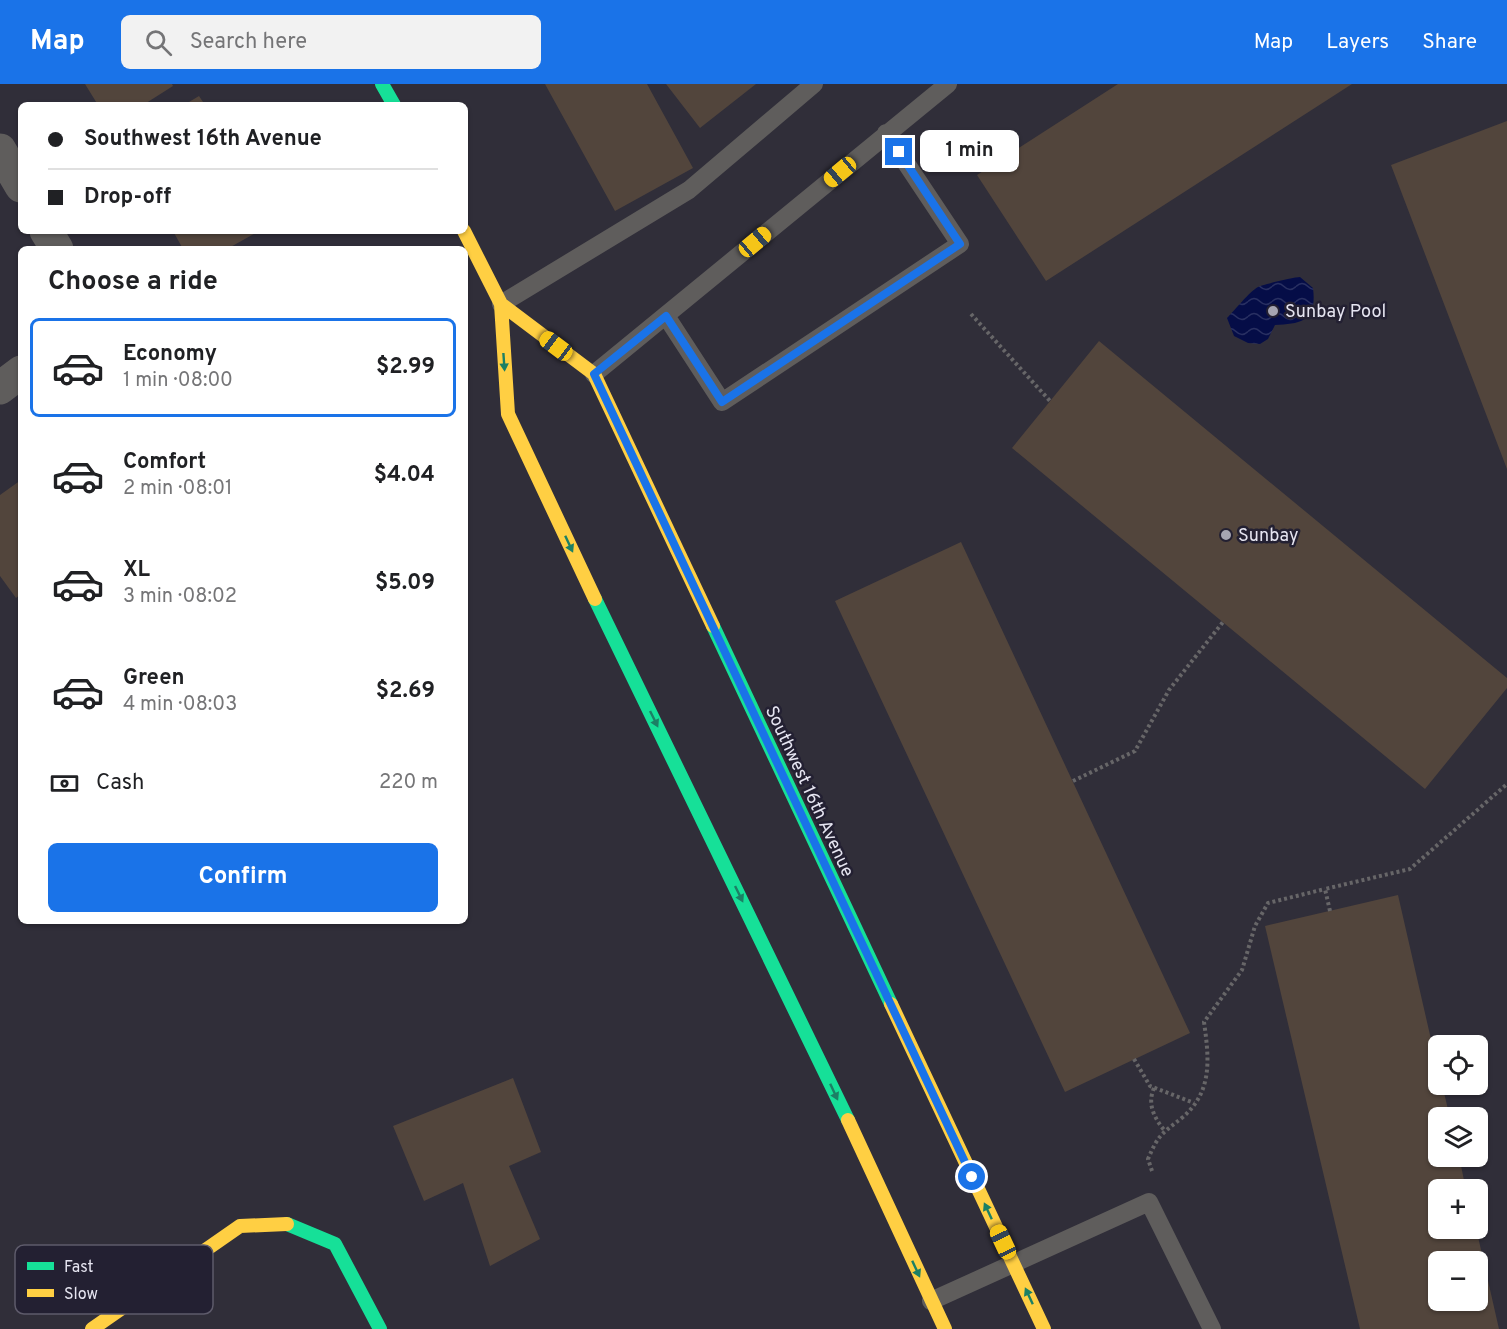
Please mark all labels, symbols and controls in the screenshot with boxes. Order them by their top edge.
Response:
search box [121,15,541,69]
text: Map [30,24,85,60]
icon: search [142,26,175,59]
text: Search here [190,29,307,56]
text: Map [1254,29,1293,56]
text: Layers [1326,29,1389,56]
text: Share [1422,29,1477,56]
text: Southwest 16th Avenue [84,126,322,153]
callout: 1 min [920,131,1019,173]
route end [885,138,912,165]
text: 1 min [945,138,994,164]
car [820,154,860,190]
text: Drop-off [84,184,171,211]
car [735,224,775,260]
text: Choose a ride [48,265,218,299]
place label: Sunbay Pool [1285,301,1386,324]
marker: Sunbay Pool [1266,304,1280,318]
car [536,328,576,364]
icon: car [51,341,105,395]
text: Economy [123,341,217,368]
one-way arrow [500,353,509,372]
text: $2.99 [376,354,435,381]
text: 1 min · 08:00 [123,368,233,394]
icon: car [51,449,105,503]
text: Comfort [123,449,206,476]
text: $4.04 [374,462,435,489]
text: 2 min · 08:01 [123,476,232,502]
place label: Sunbay [1238,525,1299,548]
marker: Sunbay [1219,528,1233,542]
one-way arrow [564,535,573,552]
icon: car [51,557,105,611]
text: XL [123,557,150,584]
text: $5.09 [375,570,435,597]
text: 3 min · 08:02 [123,584,237,610]
icon: car [51,665,105,719]
text: Green [123,665,185,692]
text: $2.69 [376,678,435,705]
text: 4 min · 08:03 [123,692,237,718]
street label: Southwest 16th Avenue [759,702,858,881]
one-way arrow [649,711,658,728]
icon: cash [48,767,81,800]
text: Cash [96,770,145,797]
text: 220 m [379,770,438,796]
button: Confirm [48,843,438,912]
one-way arrow [735,886,744,903]
map controls [1428,1035,1488,1311]
button: locate [1428,1035,1488,1095]
one-way arrow [830,1083,839,1100]
button: layers [1428,1107,1488,1167]
route start [958,1163,985,1190]
button: + [1428,1179,1488,1239]
one-way arrow [984,1202,994,1220]
car [987,1222,1019,1262]
legend [15,1245,213,1314]
button: − [1428,1251,1488,1311]
text: Fast [64,1258,94,1278]
one-way arrow [912,1260,921,1277]
text: Slow [64,1285,98,1305]
one-way arrow [1024,1288,1033,1305]

